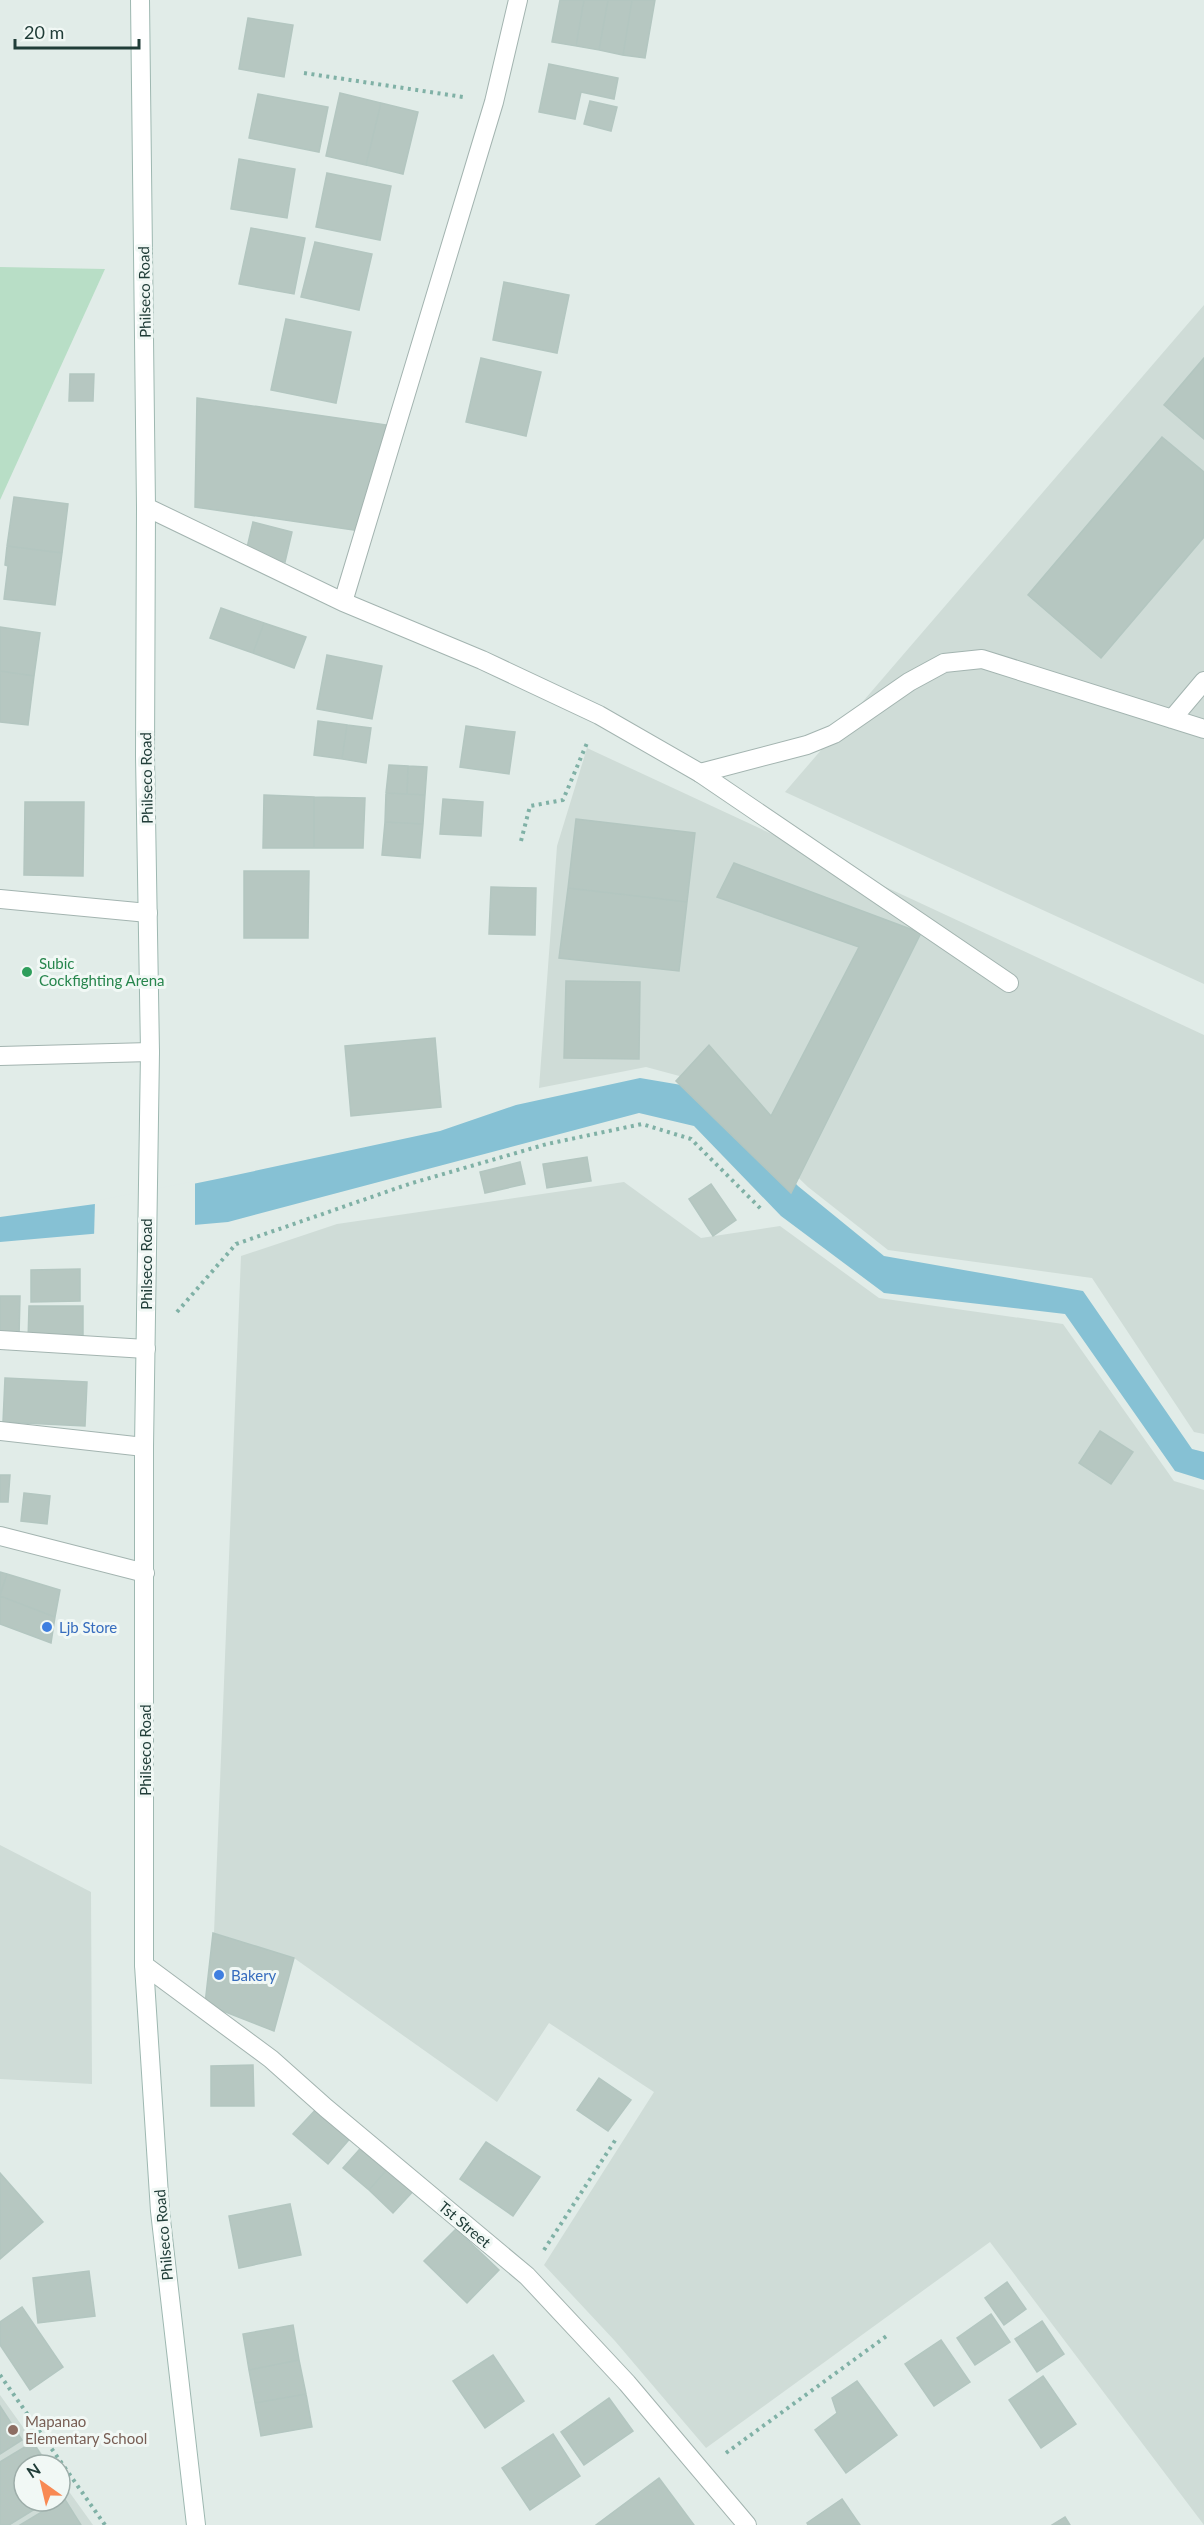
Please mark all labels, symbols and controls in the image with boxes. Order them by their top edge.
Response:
scale bar [15,12,140,50]
text: 20 m [24,21,64,43]
street label: Philseco Road [134,246,154,338]
street label: Philseco Road [136,732,156,824]
place label: Subic Cockfighting Arena [39,954,165,989]
marker: Subic Cockfighting Arena [20,965,34,979]
street label: Philseco Road [137,1218,155,1310]
place label: Ljb Store [59,1618,117,1636]
marker: Ljb Store [40,1620,54,1634]
street label: Philseco Road [136,1704,154,1796]
place label: Bakery [231,1966,277,1984]
marker: Bakery [212,1968,226,1982]
street label: Philseco Road [150,2189,176,2281]
street label: Tst Street [435,2197,495,2251]
place label: Mapanao Elementary School [25,2412,147,2447]
marker: Mapanao Elementary School [6,2423,20,2437]
north arrow [12,2453,72,2513]
text: N [23,2459,44,2481]

